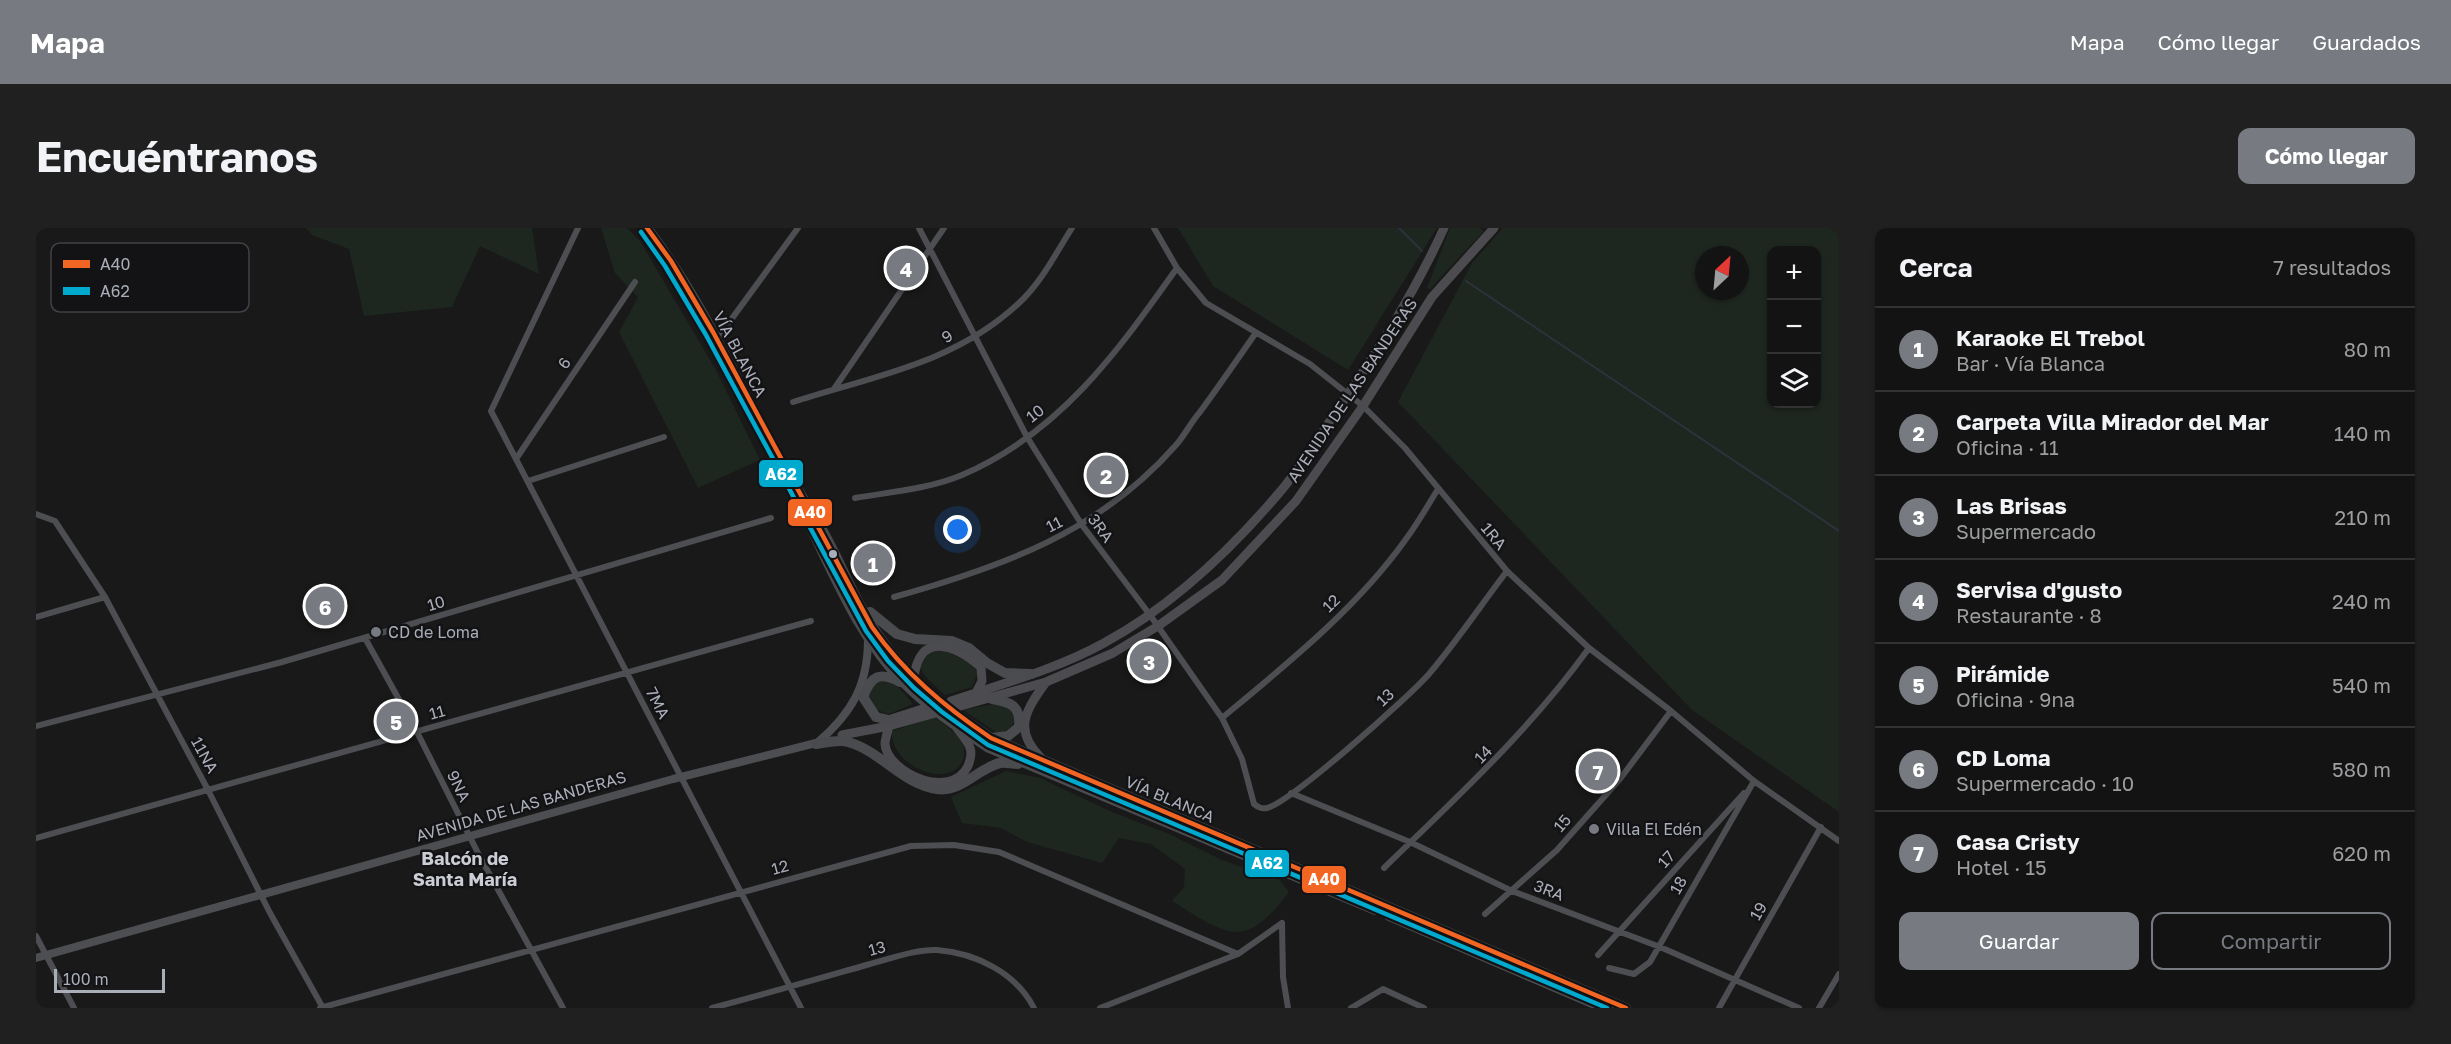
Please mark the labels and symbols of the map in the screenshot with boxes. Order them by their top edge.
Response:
legend [51,243,249,312]
pin: 4 [886,246,926,291]
north arrow [1695,246,1749,300]
text: A40 [100,254,130,274]
text: A62 [100,281,130,301]
street label: AVENIDA DE LAS BANDERAS [1283,294,1421,486]
street label: VÍA BLANCA [709,307,771,401]
street label: 9 [938,325,956,347]
street label: 6 [553,353,575,373]
street label: 10 [1022,400,1048,426]
pin: 2 [1086,452,1126,498]
line badge: A62 [758,459,804,488]
text: A62 [765,464,797,484]
line badge: A40 [787,498,833,527]
text: A40 [794,502,826,522]
street label: 3RA [1084,510,1118,547]
street label: 11 [1043,511,1066,536]
your location [943,515,972,544]
street label: 1RA [1477,518,1511,554]
pin: 1 [854,540,892,586]
unlabelled marker [827,548,839,560]
pin: 6 [306,584,344,628]
street label: 12 [1318,590,1344,616]
street label: 10 [425,591,447,615]
place label: CD de Loma [388,622,479,642]
marker: CD de Loma [369,625,383,639]
pin: 3 [1130,638,1168,684]
street label: 7MA [642,684,675,722]
street label: 13 [1372,684,1398,710]
pin: 5 [376,698,416,744]
street label: 11 [427,700,447,724]
street label: 11NA [187,733,223,777]
street label: 14 [1470,741,1496,767]
pin: 7 [1578,748,1618,794]
street label: AVENIDA DE LAS BANDERAS [414,766,628,846]
street label: 9NA [443,767,475,805]
street label: VÍA BLANCA [1122,771,1218,827]
street label: 15 [1549,810,1575,836]
place label: Villa El Edén [1606,819,1702,839]
marker: Villa El Edén [1587,822,1601,836]
street label: 17 [1653,846,1679,872]
district label: Balcón de Santa María [413,847,517,890]
line badge: A62 [1244,849,1290,878]
text: A62 [1251,853,1283,873]
street label: 12 [769,855,791,879]
line badge: A40 [1301,865,1347,894]
text: A40 [1308,869,1340,889]
street label: 18 [1665,872,1691,898]
street label: 3RA [1531,875,1567,905]
street label: 19 [1745,898,1771,924]
street label: 13 [866,936,888,960]
scale bar [54,966,165,994]

